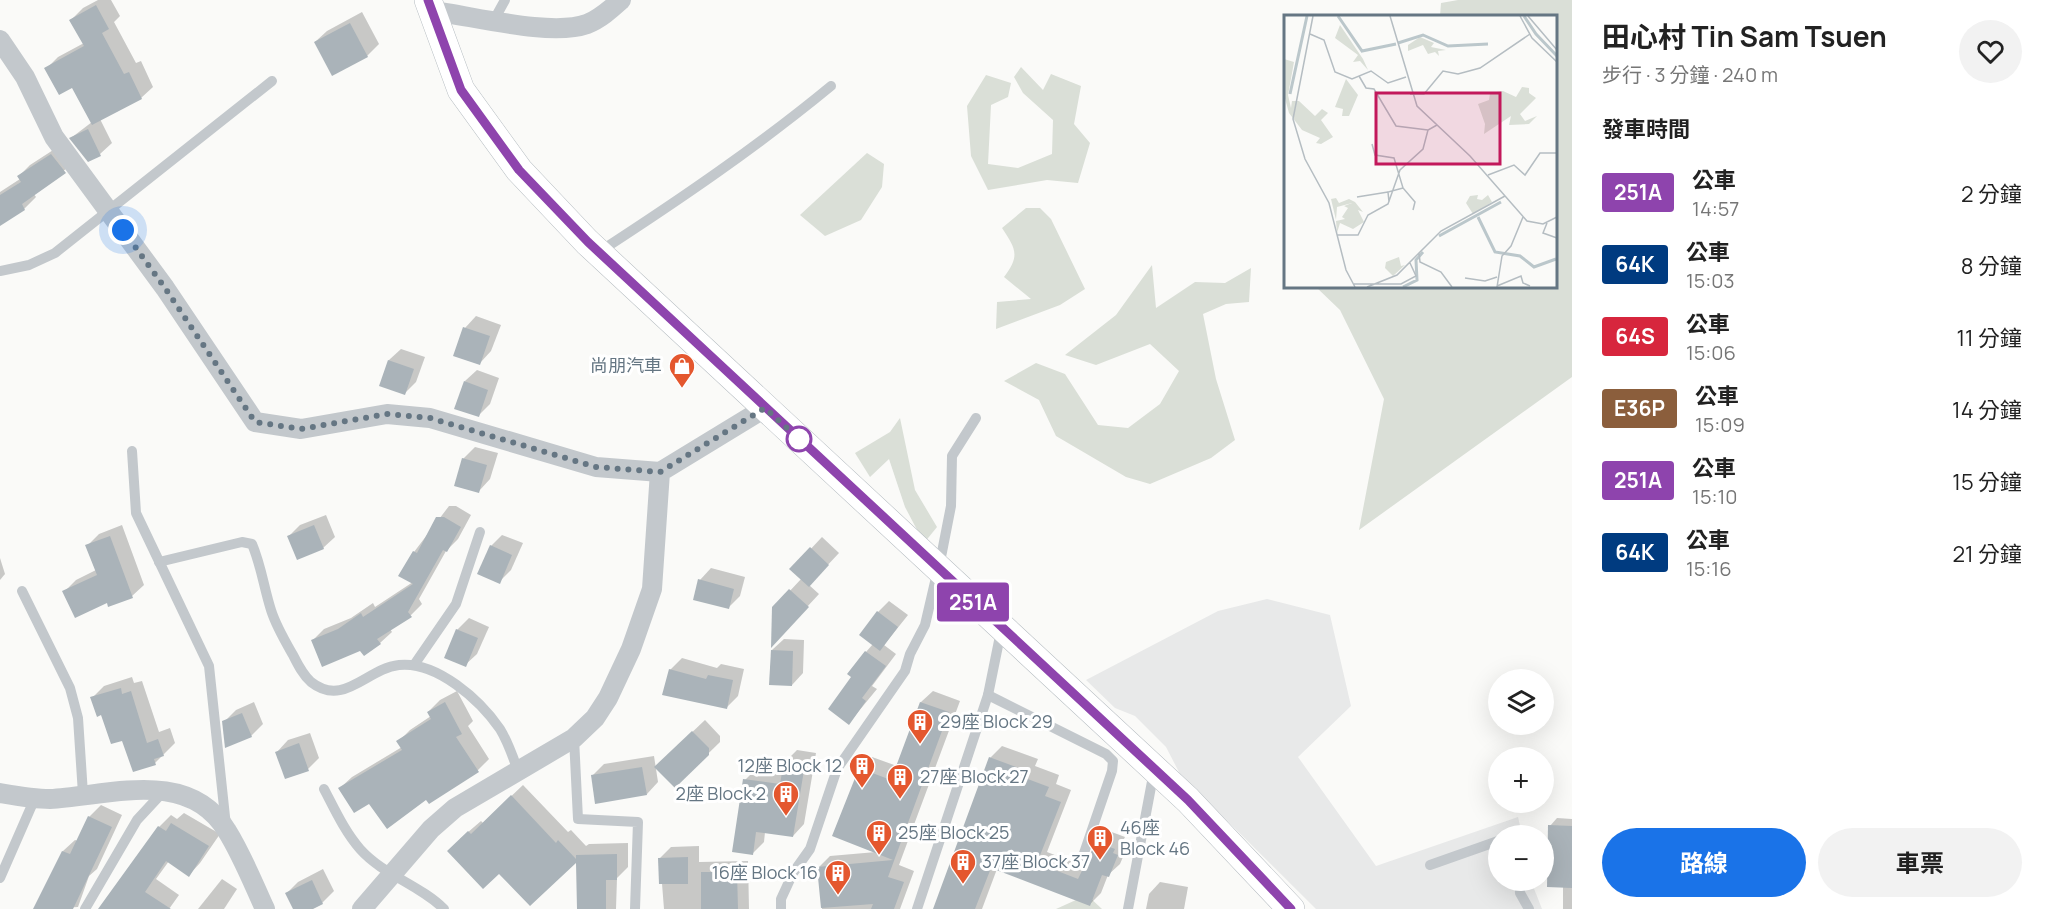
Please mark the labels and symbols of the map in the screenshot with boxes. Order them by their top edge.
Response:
inset map [1284,15,1557,288]
your location [108,215,138,245]
shop icon: 尚朋汽車 [667,351,697,389]
place label: 尚朋汽車 [590,353,662,377]
unlabelled marker [786,426,812,452]
line badge: 251A [931,582,1015,622]
building icon: 29座 Block 29 [905,707,935,745]
place label: 29座 Block 29 [940,709,1053,733]
building icon: 12座 Block 12 [847,751,877,789]
place label: 12座 Block 12 [737,753,842,777]
building icon: 27座 Block 27 [885,762,915,800]
place label: 27座 Block 27 [920,764,1029,788]
building icon: 2座 Block 2 [771,779,801,817]
place label: 2座 Block 2 [676,781,766,805]
place label: 46座 Block 46 [1120,815,1190,860]
building icon: 25座 Block 25 [864,818,894,856]
place label: 25座 Block 25 [898,820,1009,844]
building icon: 46座 Block 46 [1085,823,1115,861]
building icon: 37座 Block 37 [948,847,978,885]
place label: 37座 Block 37 [982,849,1090,873]
building icon: 16座 Block 16 [823,858,853,896]
place label: 16座 Block 16 [712,860,818,884]

